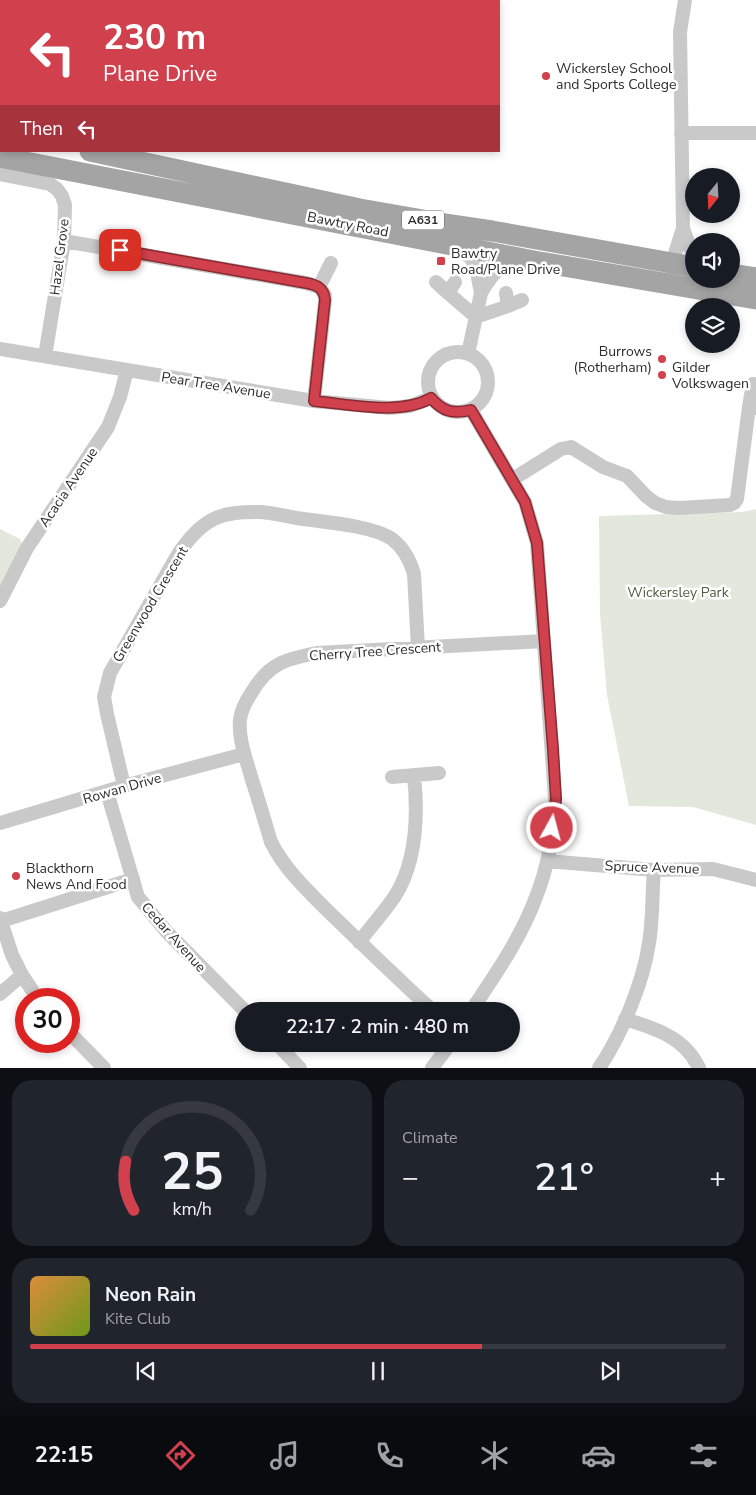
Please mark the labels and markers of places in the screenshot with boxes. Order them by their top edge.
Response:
place label: Wickersley School and Sports College [556,59,676,94]
marker: Wickersley School and Sports College [540,70,552,82]
pin [99,229,141,271]
place label: Bawtry Road/Plane Drive [451,244,560,279]
marker: Bawtry Road/Plane Drive [435,255,447,267]
place label: Burrows (Rotherham) [574,342,652,377]
marker: Burrows (Rotherham) [656,353,668,365]
place label: Gilder Volkswagen [671,358,749,393]
marker: Gilder Volkswagen [656,369,668,381]
place label: Blackthorn News And Food [26,859,127,894]
marker: Blackthorn News And Food [10,870,22,882]

